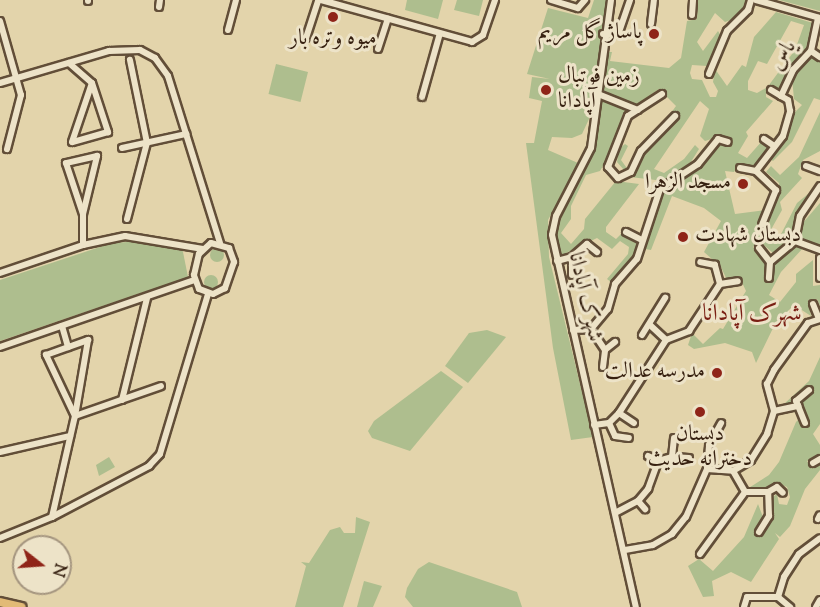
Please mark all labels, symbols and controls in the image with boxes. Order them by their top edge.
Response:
marker: میوه وتره بار [326,10,340,24]
place label: پاساژ گل مریم [538,21,642,47]
place label: میوه وتره بار [289,27,377,53]
marker: پاساژ گل مریم [647,27,661,41]
street label: یاس [764,36,804,76]
place label: زمین فوتبال آپادانا [558,64,640,116]
marker: زمین فوتبال آپادانا [539,83,553,97]
place label: مسجد الزهرا [645,171,731,197]
marker: مسجد الزهرا [736,177,750,191]
place label: دبستان شهادت [695,224,801,250]
marker: دبستان شهادت [676,230,690,244]
street label: شهرک آپادانا [561,250,607,344]
district label: شهرک آپادانا [702,301,802,329]
place label: مدرسه عدالت [605,360,705,386]
marker: مدرسه عدالت [710,366,724,380]
marker: دبستان دخترانه حدیث [693,405,707,419]
place label: دبستان دخترانه حدیث [648,422,752,474]
north arrow [12,535,72,595]
text: N [45,560,71,579]

